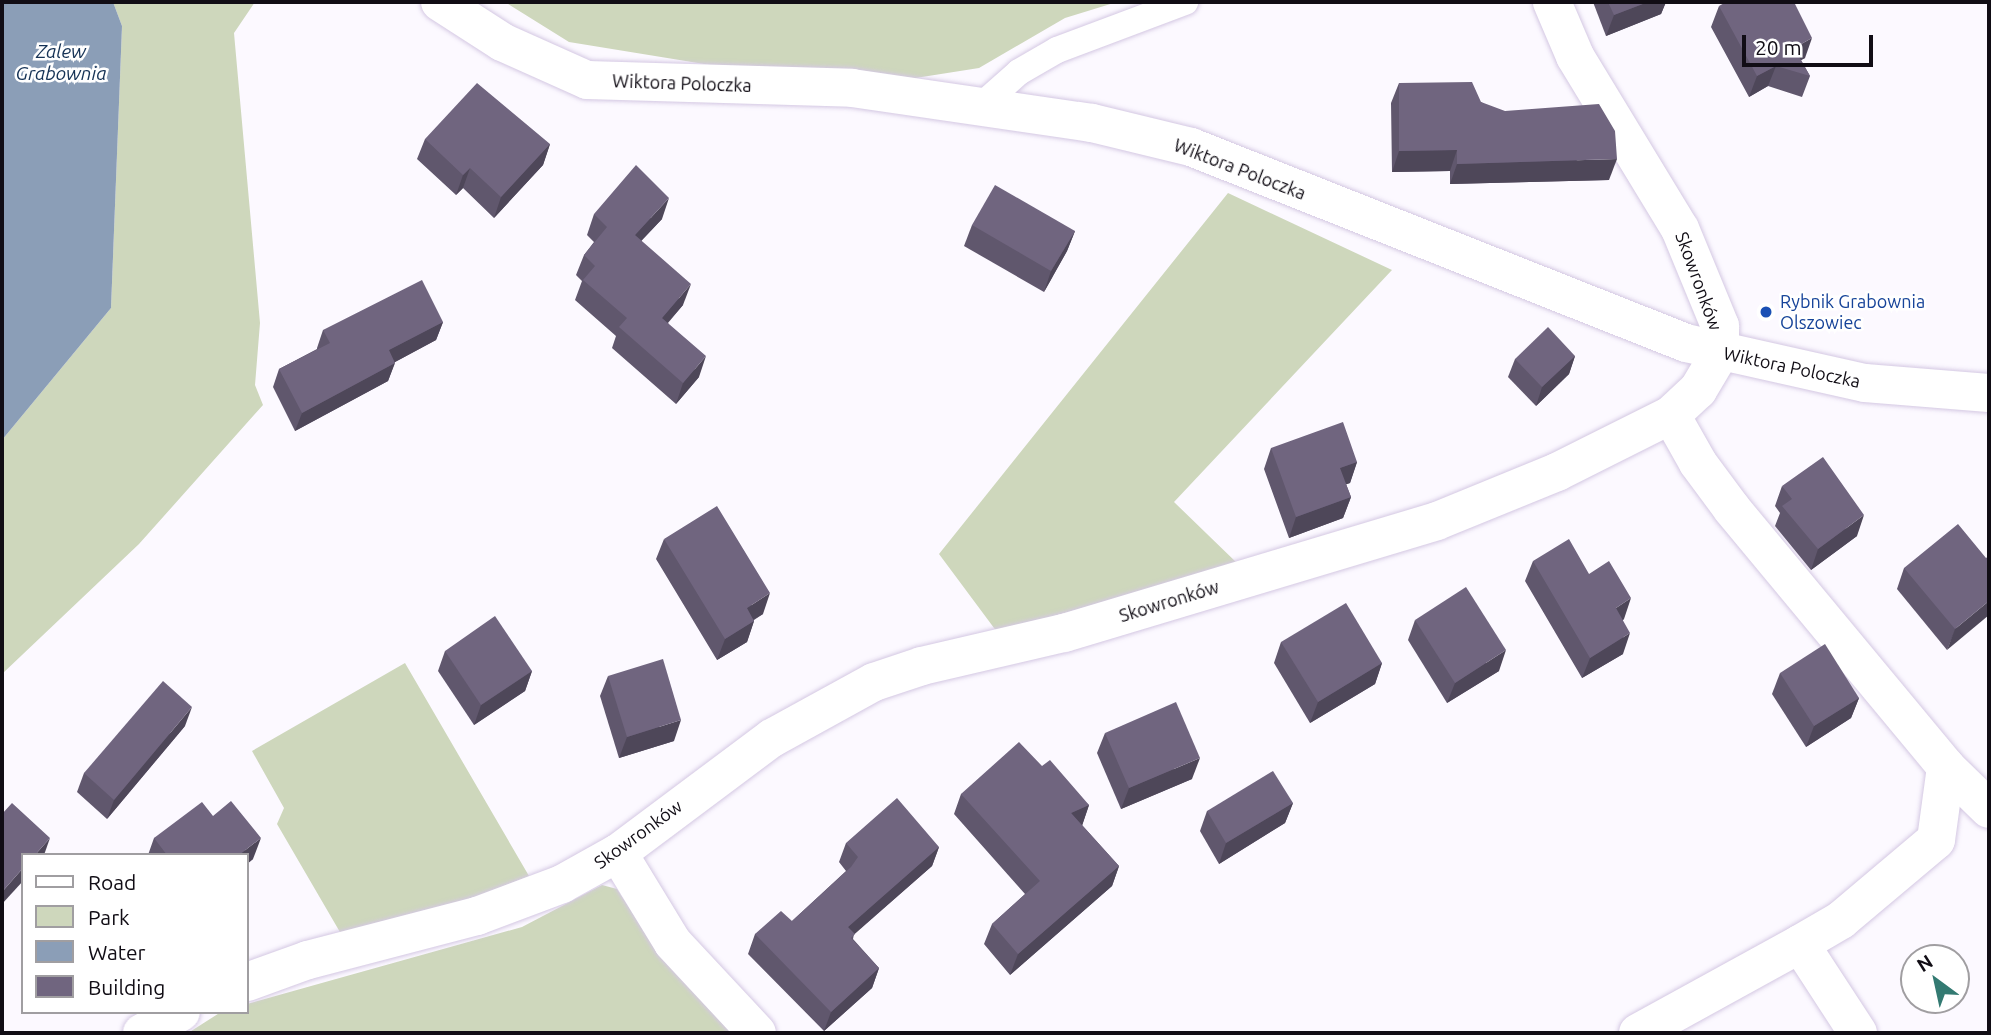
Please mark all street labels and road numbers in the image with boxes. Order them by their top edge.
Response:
street label: Wiktora Poloczka [612,70,752,96]
street label: Wiktora Poloczka [1171,134,1309,204]
street label: Skowronków [1671,229,1727,333]
street label: Wiktora Poloczka [1722,342,1862,392]
street label: Skowronków [1116,576,1222,626]
street label: Skowronków [590,795,686,873]

